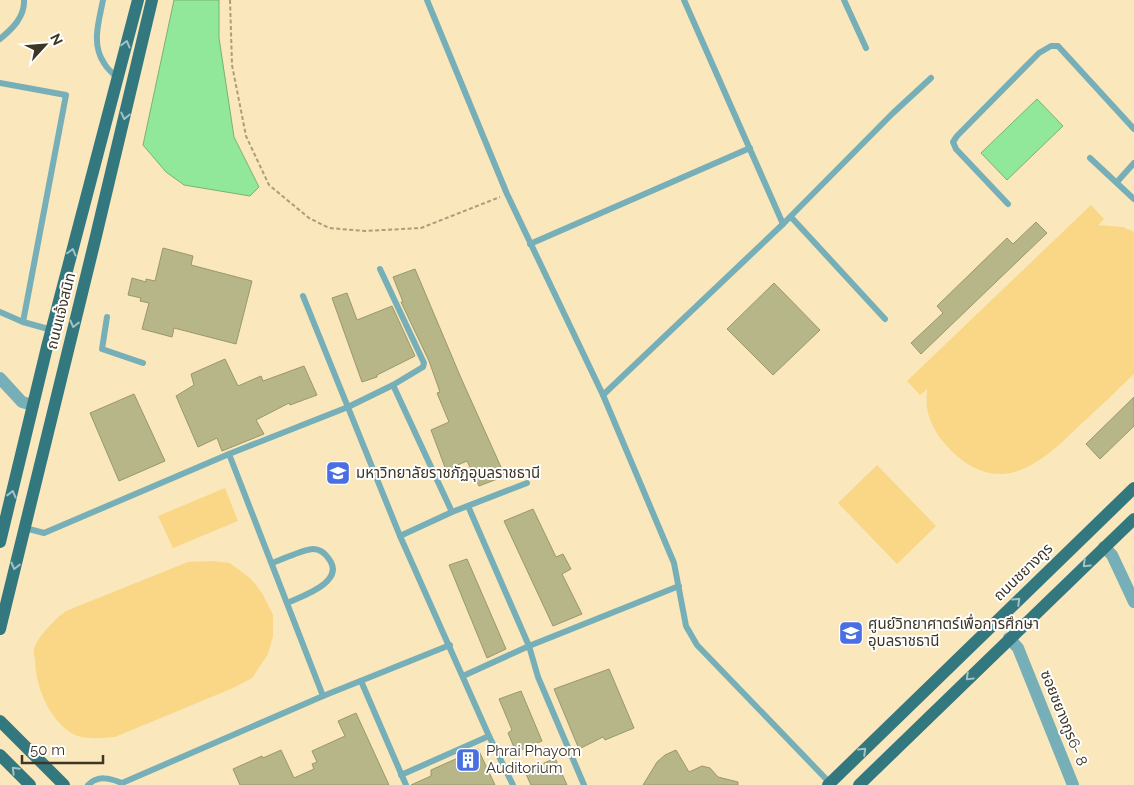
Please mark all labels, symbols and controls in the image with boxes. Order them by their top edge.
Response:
north arrow [20,20,70,70]
text: N [47,31,66,48]
one-way arrow [121,40,131,48]
one-way arrow [120,111,131,120]
one-way arrow [66,247,77,256]
street label: ถนนแจ้งสนิท [43,271,79,351]
one-way arrow [69,320,80,329]
school or university icon: มหาวิทยาลัยราชภัฏอุบลราชธานี [325,460,351,486]
place label: มหาวิทยาลัยราชภัฏอุบลราชธานี [356,464,540,482]
one-way arrow [6,491,16,499]
street label: ถนนชยางกูร [990,539,1056,605]
one-way arrow [1083,558,1092,567]
one-way arrow [11,562,21,570]
one-way arrow [1011,598,1020,607]
place label: ศูนย์วิทยาศาตร์เพื่อการศึกษา อุบลราชธานี [868,613,1039,650]
school or university icon: ศูนย์วิทยาศาตร์เพื่อการศึกษา อุบลราชธานี [838,620,864,646]
street label: ซอยชยางกูร6- 8 [1037,668,1091,769]
one-way arrow [966,671,975,680]
scale bar [22,732,104,764]
text: 50 m [30,741,65,759]
place label: Phrai Phayom Auditorium [486,742,581,777]
building icon: Phrai Phayom Auditorium [455,747,481,773]
one-way arrow [857,748,866,757]
one-way arrow [12,767,21,776]

